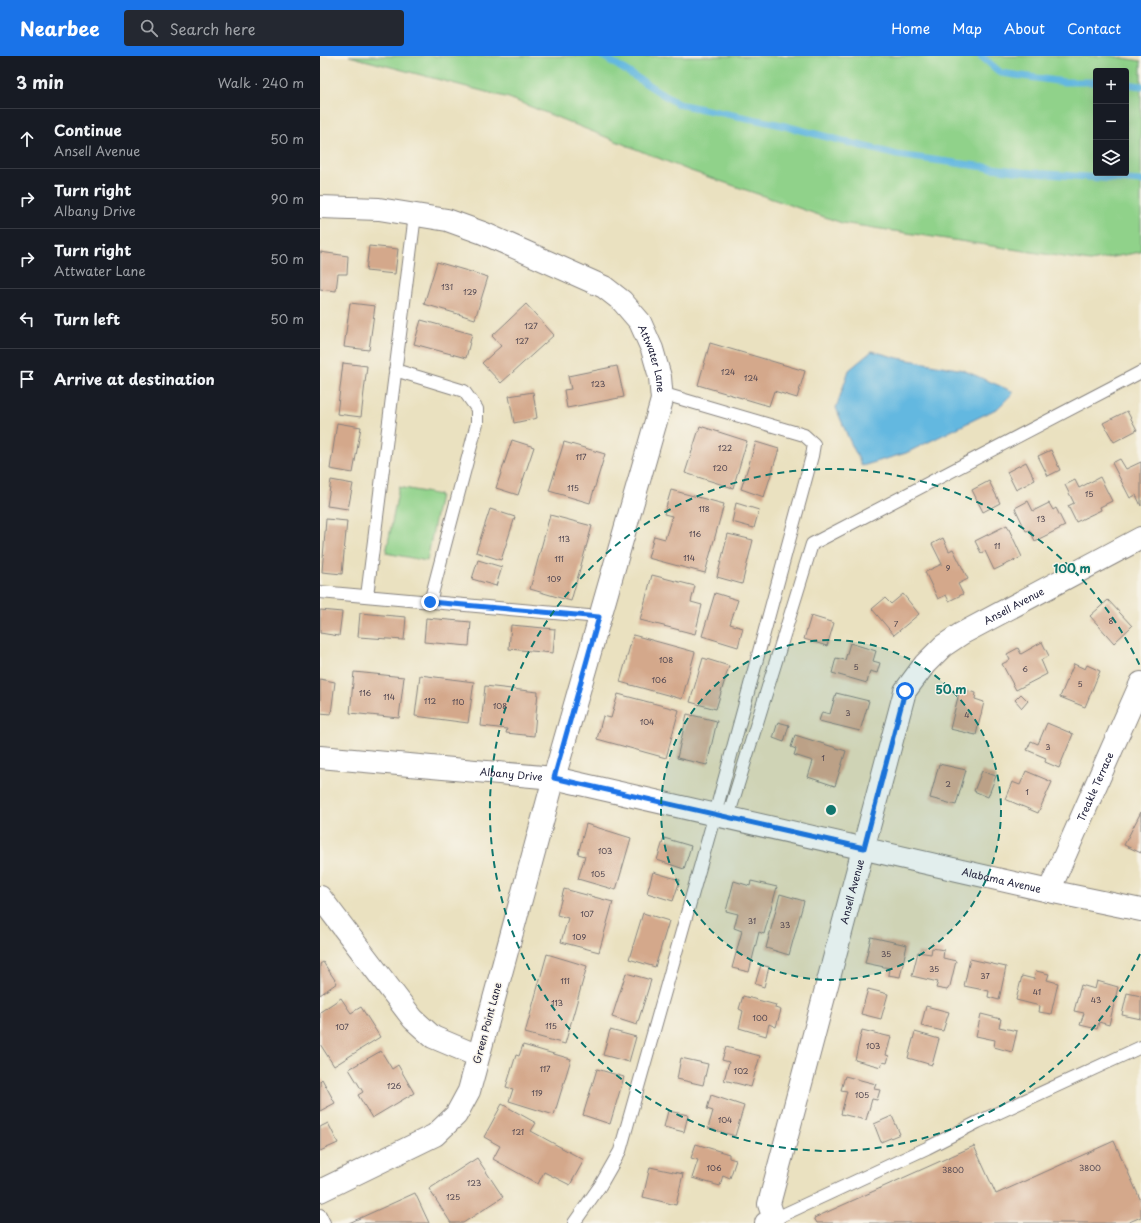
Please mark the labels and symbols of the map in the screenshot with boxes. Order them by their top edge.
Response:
house number: 131 [441,281,453,293]
house number: 129 [463,286,477,298]
house number: 127 [524,320,538,332]
street label: Attwater Lane [635,322,669,393]
house number: 127 [515,335,529,347]
house number: 124 [721,366,735,378]
house number: 124 [744,372,758,384]
house number: 123 [591,378,605,390]
house number: 122 [718,442,732,454]
house number: 117 [575,451,587,463]
house number: 120 [712,462,728,474]
house number: 115 [567,482,579,494]
house number: 15 [1085,488,1093,500]
house number: 118 [698,503,710,515]
house number: 13 [1037,513,1045,525]
house number: 116 [689,528,702,540]
house number: 113 [558,533,570,545]
house number: 11 [994,540,1000,552]
house number: 114 [683,552,695,564]
house number: 111 [554,553,564,565]
text: 100 m [1053,559,1091,577]
house number: 9 [946,562,951,574]
house number: 109 [547,573,561,585]
street label: Ansell Avenue [981,583,1047,628]
route end [421,593,439,611]
house number: 8 [1109,615,1114,627]
house number: 7 [894,618,899,630]
house number: 108 [659,654,673,666]
house number: 5 [853,661,859,673]
house number: 6 [1022,663,1028,675]
house number: 106 [651,674,667,686]
house number: 5 [1077,678,1083,690]
text: 50 m [935,680,967,698]
route start [896,682,914,700]
house number: 116 [359,687,372,699]
house number: 114 [383,691,395,703]
house number: 112 [424,695,437,707]
house number: 110 [452,696,464,708]
house number: 108 [493,700,507,712]
house number: 3 [845,707,851,719]
house number: 4 [964,709,970,721]
house number: 104 [640,716,654,728]
house number: 3 [1045,741,1051,753]
street label: Treakle Terrace [1073,750,1117,824]
house number: 1 [821,752,825,764]
street label: Albany Drive [479,763,543,784]
house number: 2 [945,778,951,790]
house number: 1 [1025,786,1029,798]
centre of rings [824,803,838,817]
house number: 103 [598,845,612,857]
street label: Ansell Avenue [836,857,867,925]
street label: Alabama Avenue [961,863,1043,896]
house number: 105 [591,868,605,880]
house number: 107 [580,908,594,920]
house number: 31 [748,915,756,927]
house number: 33 [780,919,790,931]
house number: 109 [572,931,586,943]
house number: 35 [881,948,891,960]
house number: 35 [929,963,939,975]
house number: 37 [980,970,990,982]
house number: 111 [560,975,570,987]
street label: Green Point Lane [468,980,505,1065]
house number: 41 [1033,986,1041,998]
house number: 43 [1091,994,1101,1006]
house number: 113 [551,997,563,1009]
house number: 100 [752,1012,768,1024]
house number: 115 [545,1020,557,1032]
house number: 107 [335,1021,349,1033]
house number: 103 [866,1040,880,1052]
house number: 117 [539,1063,551,1075]
house number: 102 [734,1065,749,1077]
house number: 126 [387,1080,402,1092]
house number: 119 [531,1087,543,1099]
house number: 105 [855,1089,869,1101]
house number: 104 [718,1114,732,1126]
house number: 121 [512,1126,524,1138]
house number: 106 [706,1162,722,1174]
house number: 3800 [1079,1162,1101,1174]
house number: 3800 [942,1164,964,1176]
house number: 123 [467,1177,481,1189]
house number: 125 [446,1191,460,1203]

